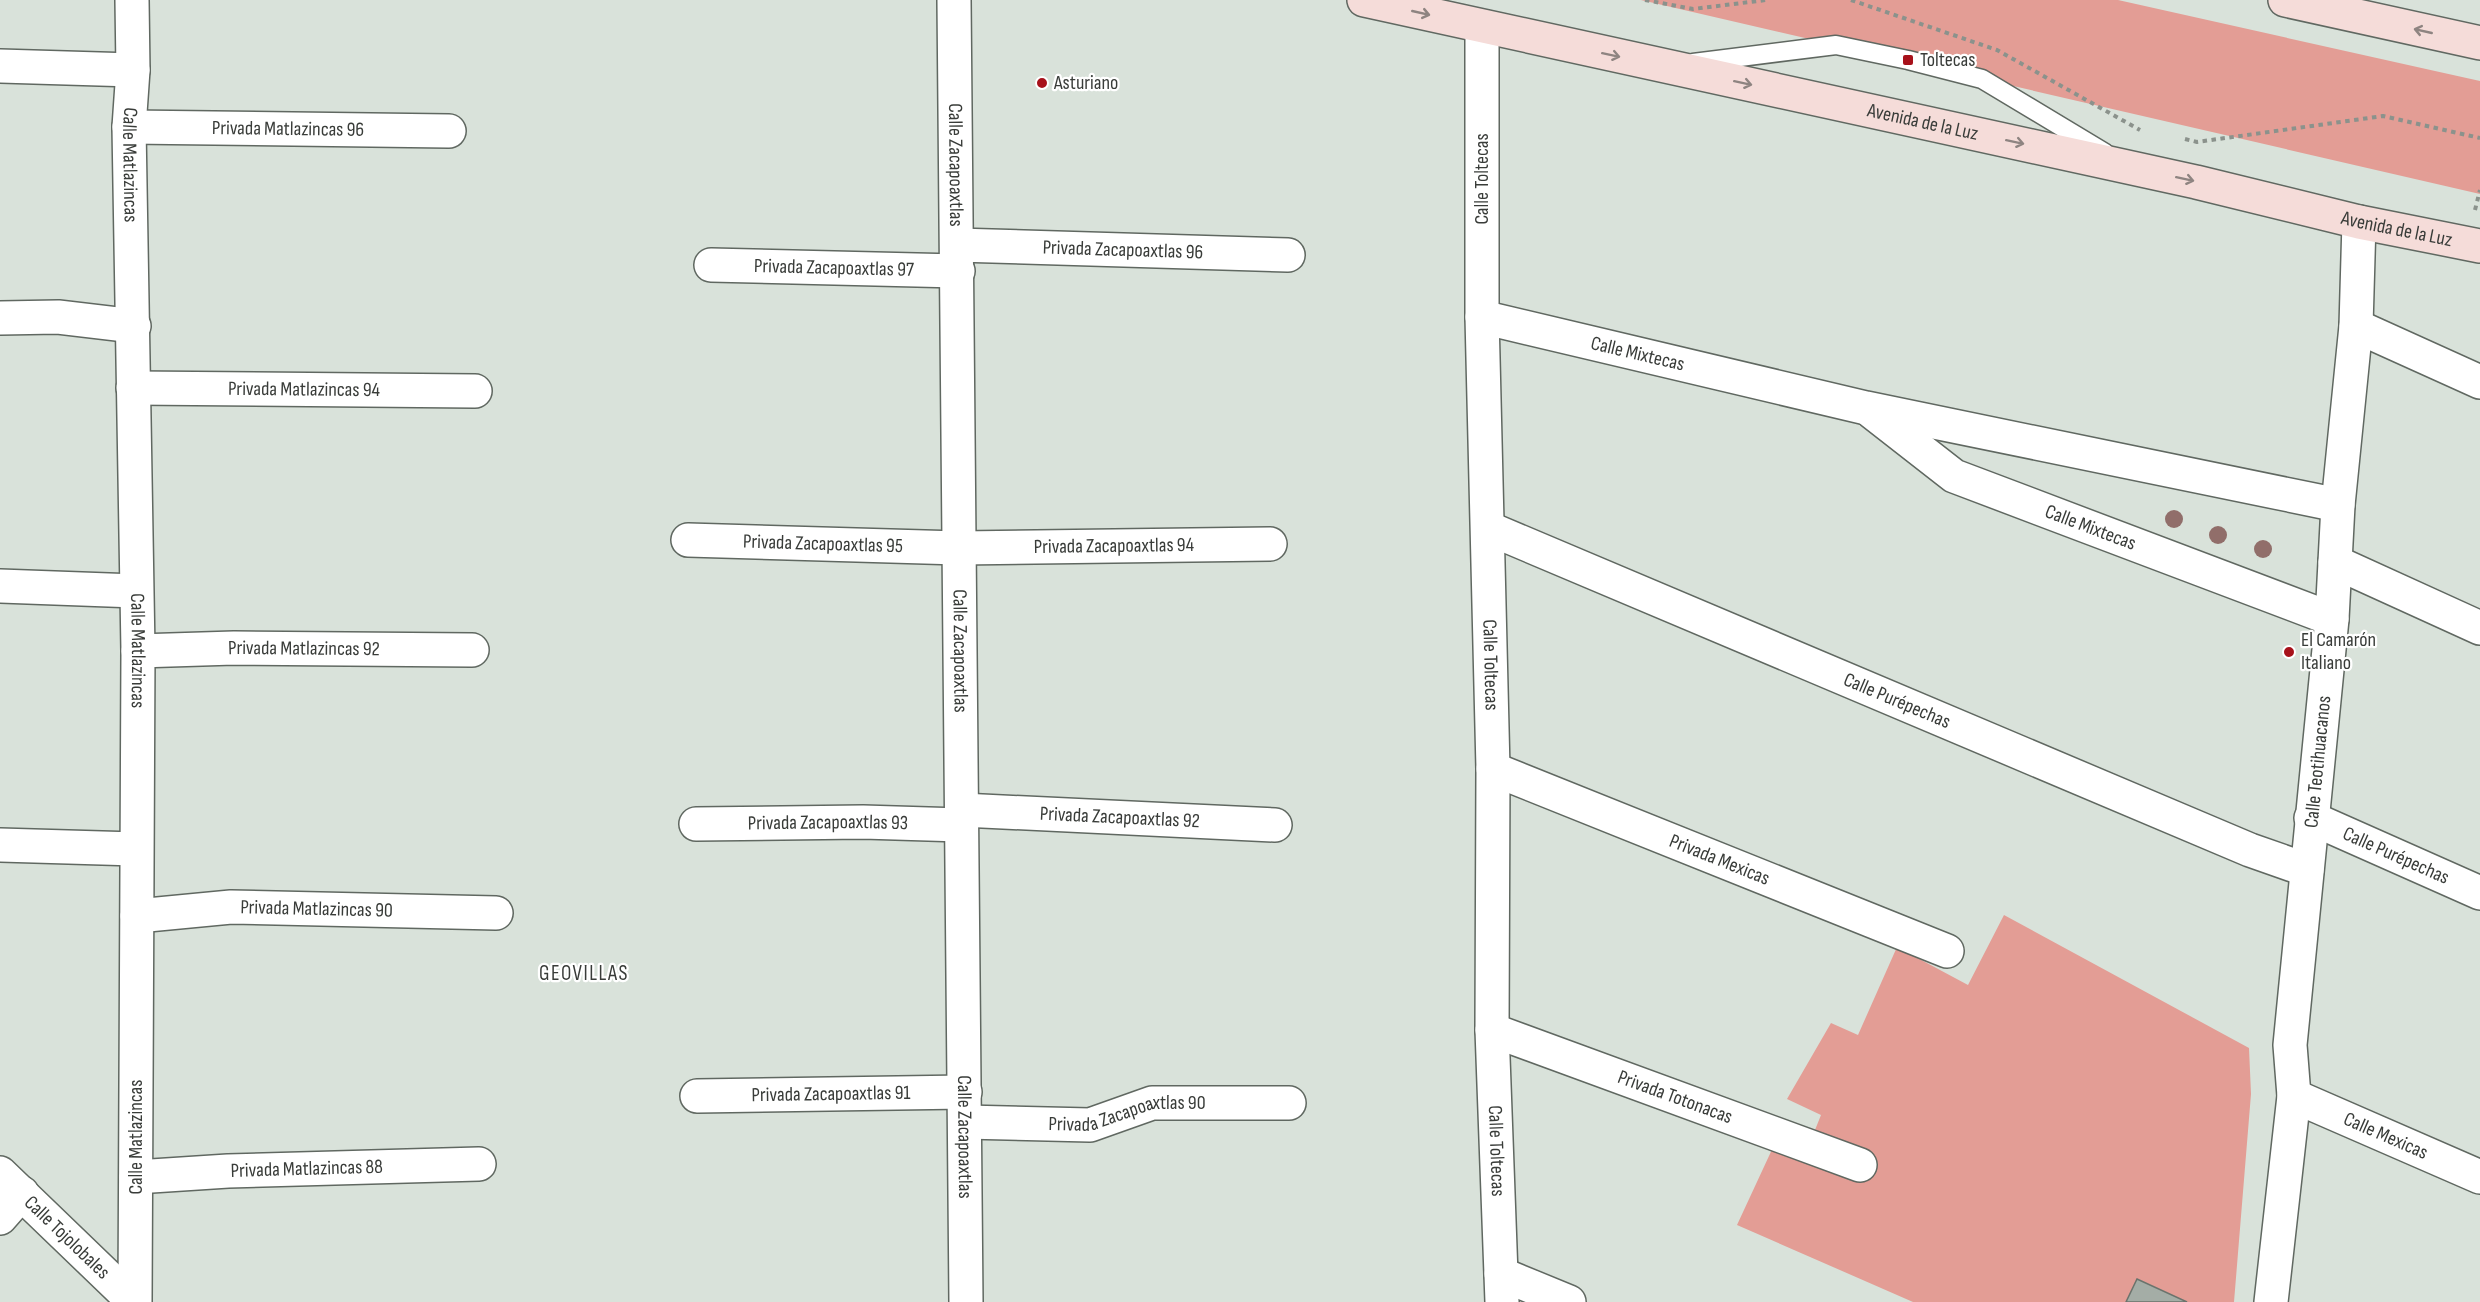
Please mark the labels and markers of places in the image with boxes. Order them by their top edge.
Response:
place label: Toltecas [1920,48,1975,72]
marker: Toltecas [1901,53,1915,67]
place label: Asturiano [1053,71,1118,95]
marker: Asturiano [1035,76,1049,90]
place label: El Camarón Italiano [2301,628,2376,675]
marker: El Camarón Italiano [2282,645,2296,659]

